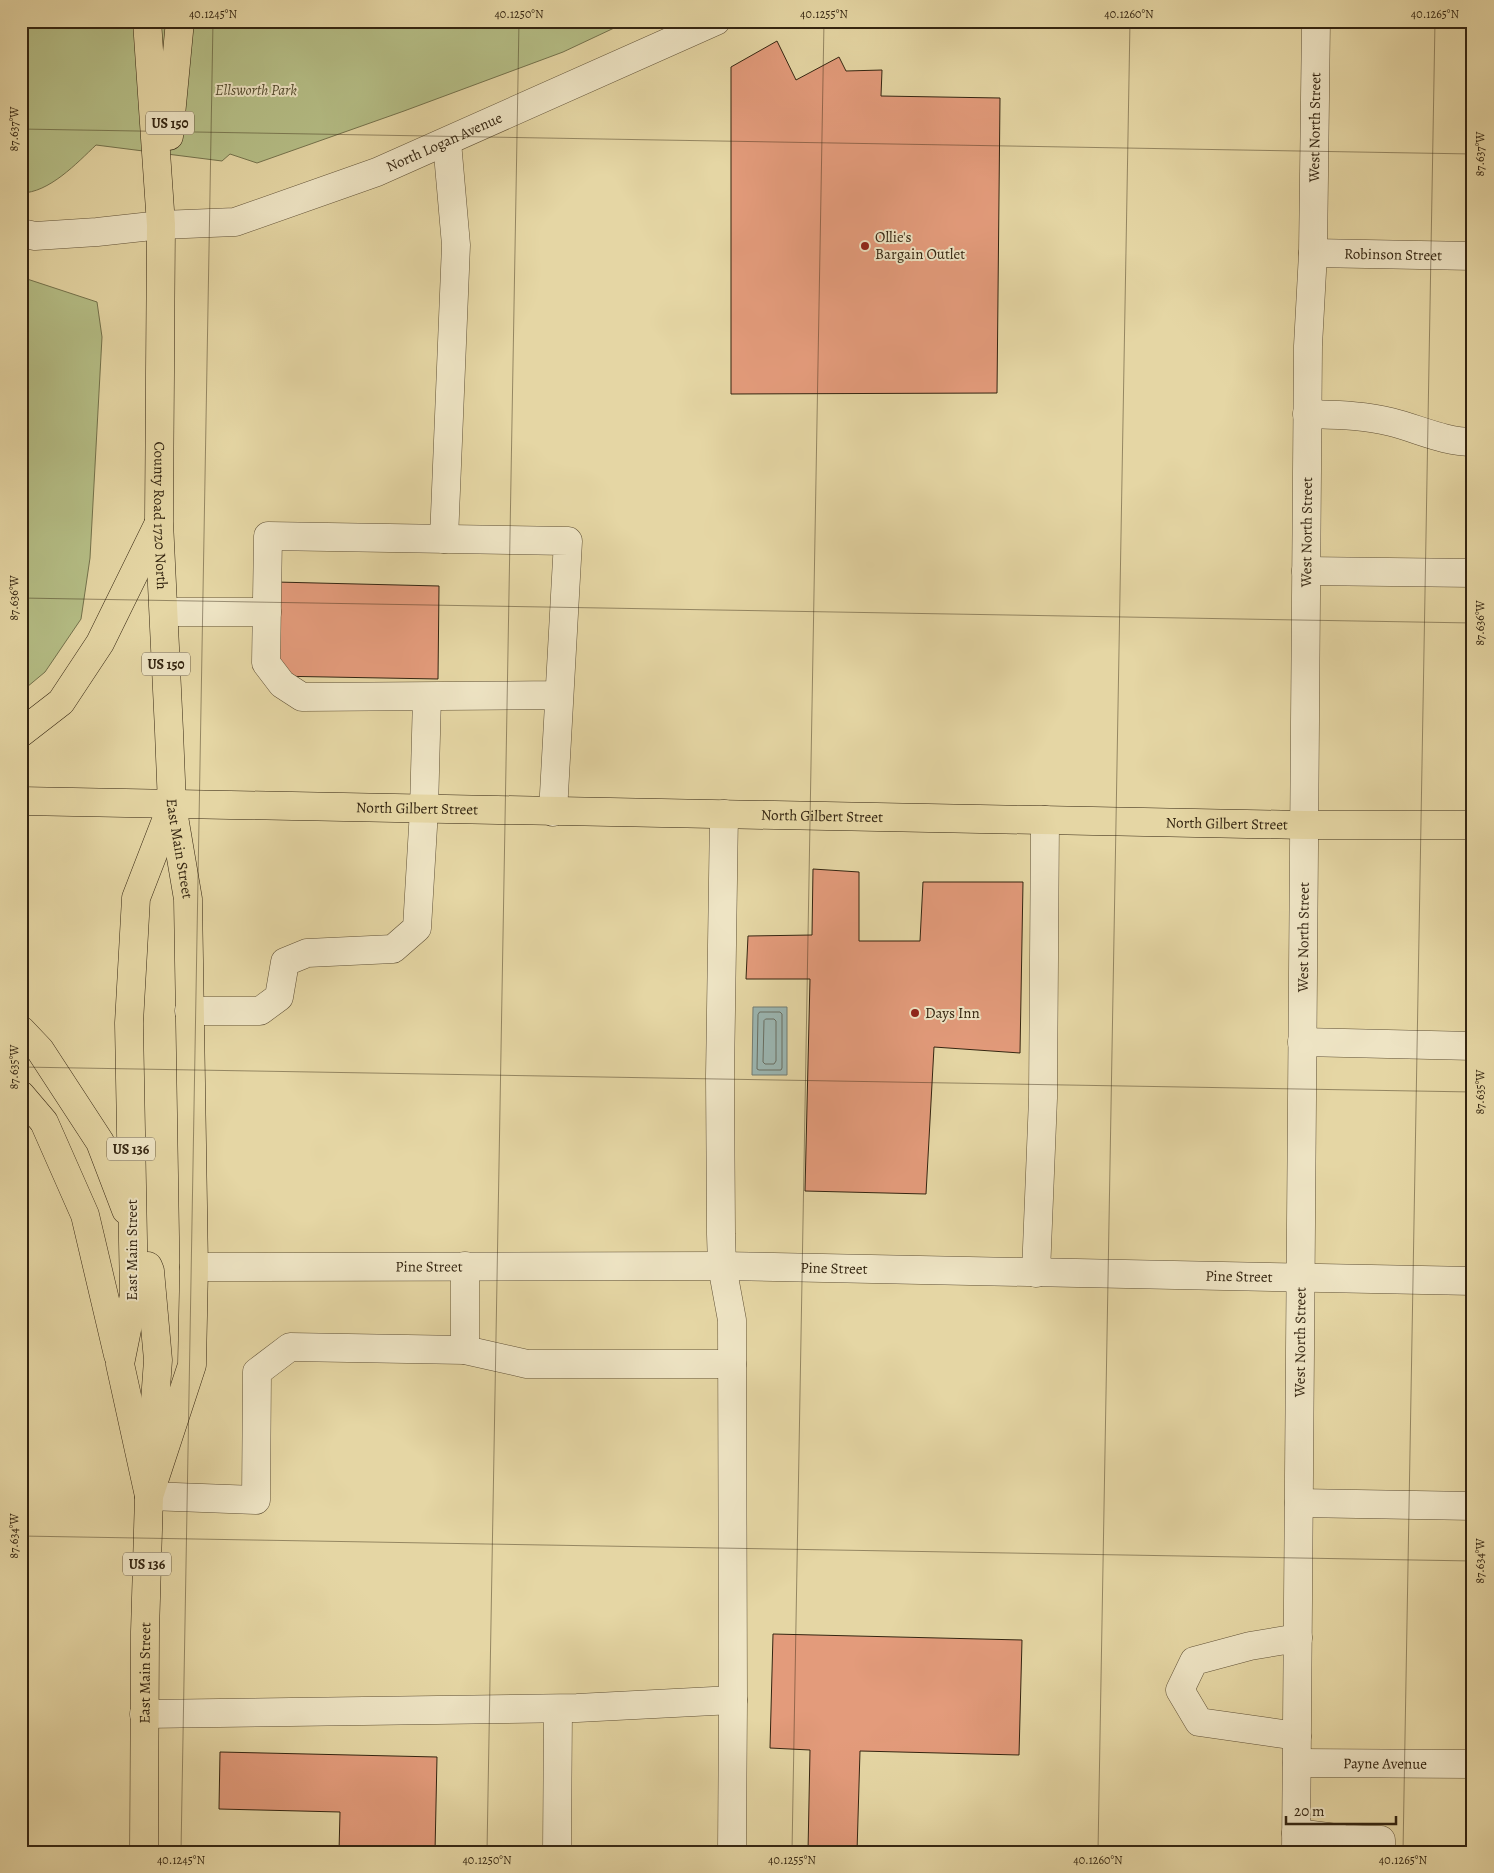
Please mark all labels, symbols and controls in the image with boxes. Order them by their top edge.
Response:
text: 40.1245°N [189,6,237,22]
text: 40.1250°N [494,6,544,22]
text: 40.1255°N [800,6,848,22]
text: 40.1260°N [1104,6,1154,22]
text: 40.1265°N [1411,6,1459,22]
street label: West North Street [1304,72,1325,183]
park label: Ellsworth Park [215,80,297,100]
text: 87.637°W [6,106,22,151]
street label: North Logan Avenue [383,107,506,177]
road number: US 150 [146,112,194,134]
text: 87.637°W [1472,131,1488,176]
place label: Ollie's Bargain Outlet [875,227,965,264]
marker: Ollie's Bargain Outlet [859,240,871,252]
street label: Robinson Street [1344,244,1442,265]
street label: County Road 1720 North [149,441,172,590]
street label: West North Street [1296,477,1317,588]
text: 87.636°W [6,574,22,621]
text: 87.636°W [1472,599,1488,646]
road number: US 150 [142,652,190,676]
street label: North Gilbert Street [356,797,478,820]
street label: East Main Street [162,798,198,900]
street label: North Gilbert Street [761,805,883,827]
street label: North Gilbert Street [1165,812,1288,835]
street label: West North Street [1293,882,1314,993]
place label: Days Inn [925,1003,980,1023]
marker: Days Inn [909,1007,921,1019]
text: 87.635°W [6,1044,22,1090]
text: 87.635°W [1472,1069,1488,1115]
road number: US 136 [107,1138,155,1160]
street label: East Main Street [122,1199,142,1301]
street label: Pine Street [395,1256,463,1277]
street label: Pine Street [800,1258,868,1279]
street label: Pine Street [1205,1266,1273,1287]
street label: West North Street [1290,1287,1311,1398]
text: 87.634°W [6,1513,22,1559]
text: 87.634°W [1472,1538,1488,1584]
road number: US 136 [123,1552,171,1576]
street label: East Main Street [135,1622,155,1724]
street label: Payne Avenue [1343,1753,1427,1774]
scale bar [1286,1793,1396,1825]
text: 20 m [1294,1801,1325,1821]
text: 40.1245°N [157,1852,205,1868]
text: 40.1250°N [462,1852,512,1868]
text: 40.1255°N [768,1852,816,1868]
text: 40.1260°N [1073,1852,1123,1868]
text: 40.1265°N [1379,1852,1427,1868]

